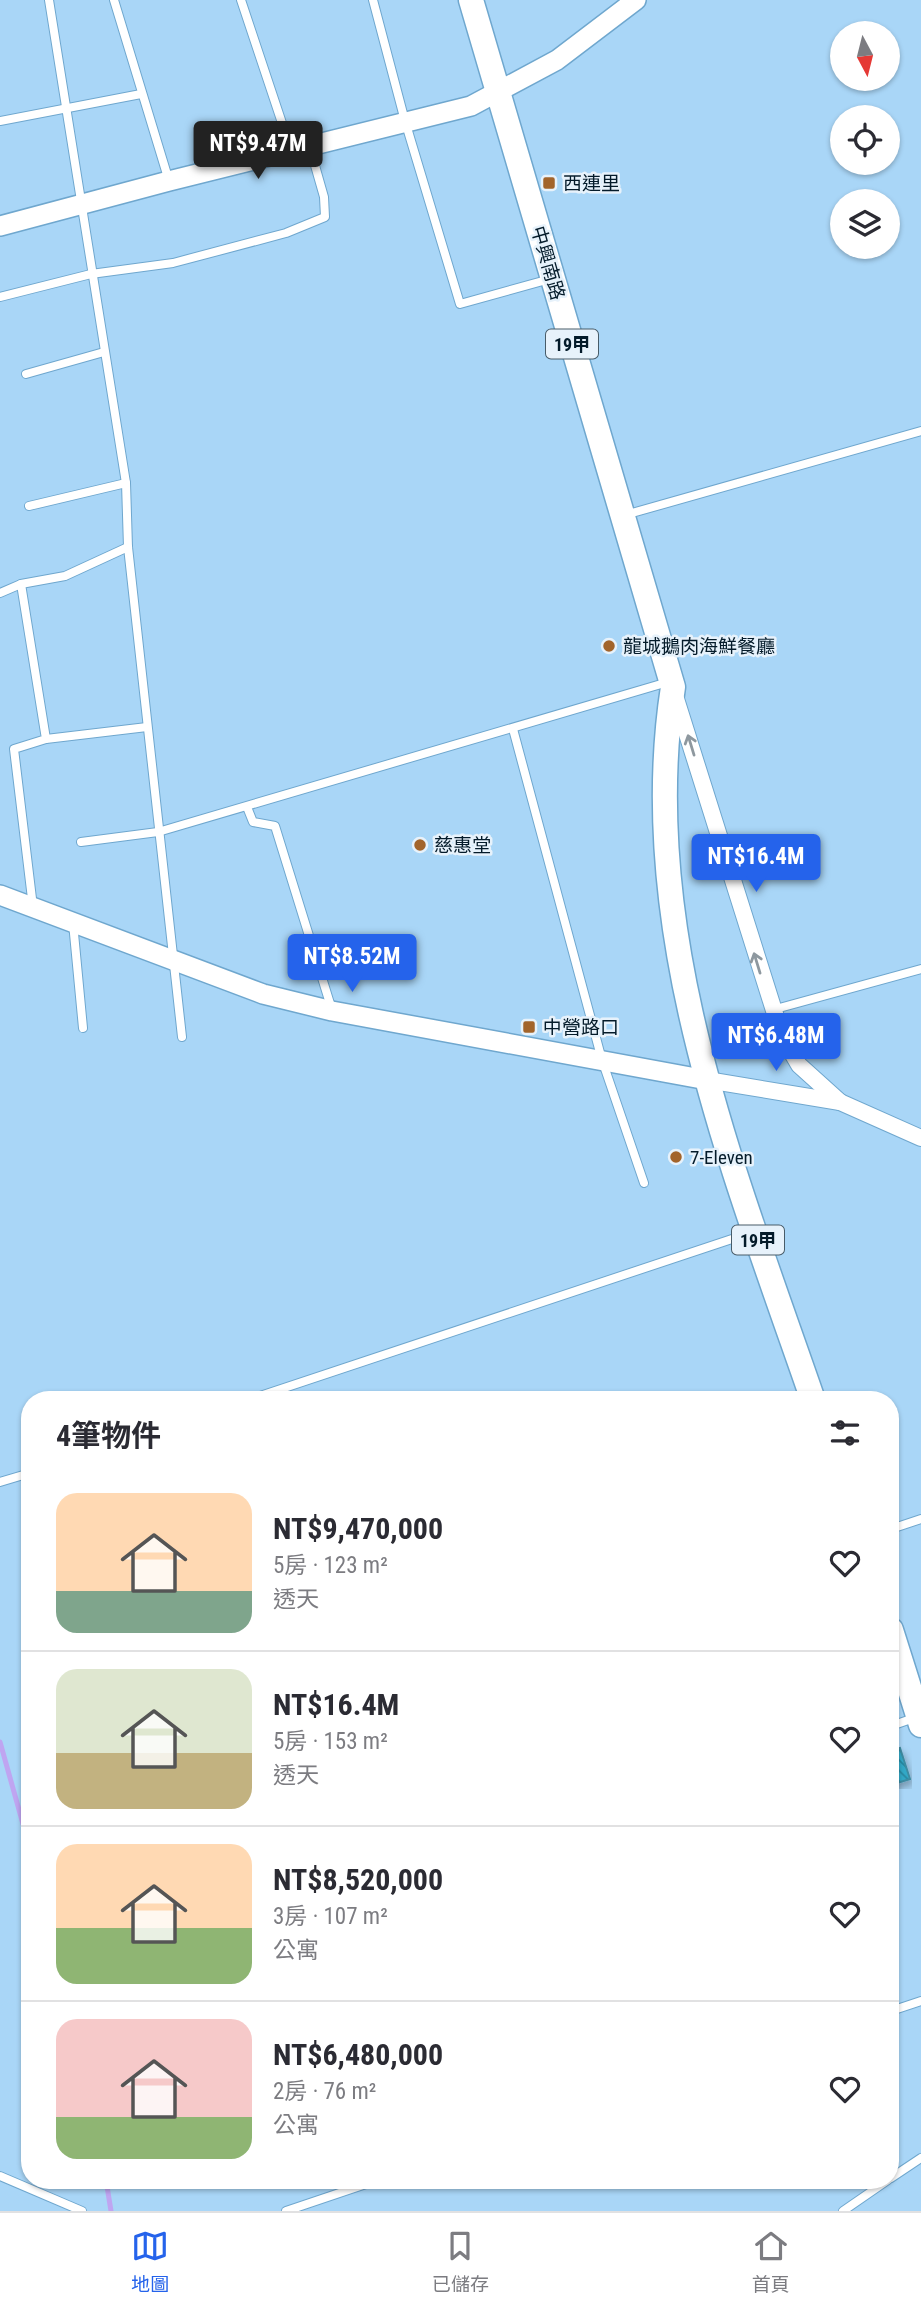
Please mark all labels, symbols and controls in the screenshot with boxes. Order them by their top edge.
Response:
north arrow [830,21,900,91]
map controls [830,21,900,259]
button: locate [830,105,900,175]
pin: NT$9.47M [186,122,330,181]
text: NT$9.47M [210,130,306,157]
place label: 西連里 [563,172,620,195]
marker: 西連里 [541,175,557,191]
button: layers [830,189,900,259]
street label: 中興南路 [526,223,570,303]
road number: 19甲 [546,330,598,358]
place label: 龍城鵝肉海鮮餐廳 [623,635,775,658]
marker: 龍城鵝肉海鮮餐廳 [601,638,617,654]
one-way arrow [683,734,696,756]
place label: 慈惠堂 [434,834,491,857]
pin: NT$16.4M [684,834,828,894]
marker: 慈惠堂 [412,837,428,853]
text: NT$16.4M [708,843,804,870]
pin: NT$8.52M [280,934,424,994]
text: NT$8.52M [304,943,400,970]
one-way arrow [750,952,763,974]
pin: NT$6.48M [704,1014,848,1073]
place label: 中營路口 [543,1016,619,1039]
marker: 中營路口 [521,1019,537,1035]
text: NT$6.48M [728,1022,824,1049]
place label: 7-Eleven [690,1146,753,1169]
marker: 7-Eleven [668,1149,684,1165]
road number: 19甲 [732,1226,784,1254]
icon: filters [826,1414,864,1452]
text: 4筆物件 [56,1418,161,1453]
text: NT$9,470,000 [273,1511,443,1546]
icon: home [112,1521,196,1605]
icon: heart [826,1544,864,1582]
text: 5房 · 123 m² [273,1552,388,1579]
text: 透天 [273,1586,319,1613]
text: NT$16.4M [273,1687,399,1722]
icon: home [112,1697,196,1781]
icon: heart [826,1720,864,1758]
text: 5房 · 153 m² [273,1728,388,1755]
text: 透天 [273,1762,319,1789]
text: NT$8,520,000 [273,1862,443,1897]
icon: home [112,1872,196,1956]
icon: heart [826,1895,864,1933]
text: 3房 · 107 m² [273,1903,388,1930]
text: 公寓 [273,1937,319,1964]
text: NT$6,480,000 [273,2037,443,2072]
icon: home [112,2047,196,2131]
icon: heart [826,2070,864,2108]
text: 2房 · 76 m² [273,2078,376,2105]
text: 公寓 [273,2112,319,2139]
tab: 地圖 [131,2227,169,2296]
tab: 已儲存 [432,2227,489,2296]
tab: 首頁 [752,2227,790,2296]

